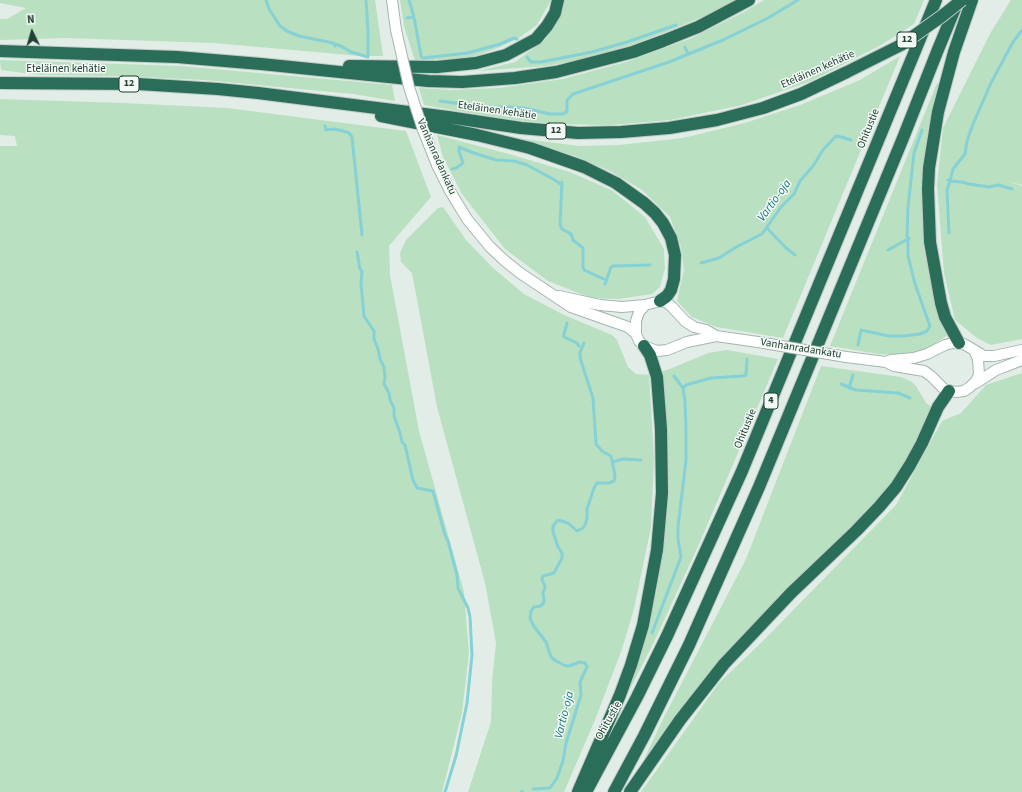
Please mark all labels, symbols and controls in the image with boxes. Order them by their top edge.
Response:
north arrow [12,12,52,52]
text: N [27,12,35,27]
road number: 12 [897,32,917,48]
street label: Eteläinen kehätie [779,48,857,92]
street label: Eteläinen kehätie [26,63,106,77]
road number: 12 [119,76,139,92]
street label: Eteläinen kehätie [457,99,537,123]
street label: Ohitustie [855,107,883,151]
street label: Vanhanradankatu [413,117,459,197]
road number: 12 [546,123,566,139]
water label: Vartio-oja [755,177,795,225]
street label: Vanhanradankatu [760,336,842,362]
road number: 4 [764,393,778,409]
street label: Ohitustie [732,407,760,451]
water label: Vartio-oja [552,690,578,740]
street label: Ohitustie [593,699,625,743]

